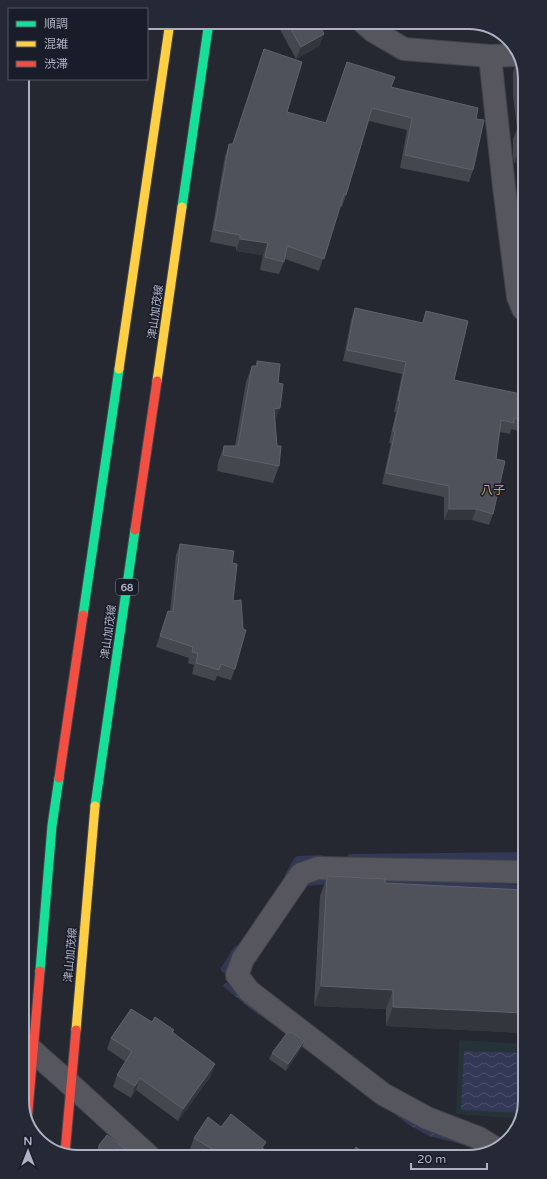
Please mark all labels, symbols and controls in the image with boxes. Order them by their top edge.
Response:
legend [8,8,148,80]
text: 順調 [44,17,68,31]
text: 混雑 [44,37,68,51]
text: 渋滞 [44,57,68,71]
street label: 津山加茂線 [145,284,166,340]
district label: 八子 [481,483,505,497]
road number: 68 [116,579,138,595]
street label: 津山加茂線 [98,604,119,660]
street label: 津山加茂線 [62,927,79,983]
north arrow [8,1131,48,1171]
text: N [24,1135,32,1148]
scale bar [411,1145,487,1171]
text: 20 m [417,1152,446,1166]

